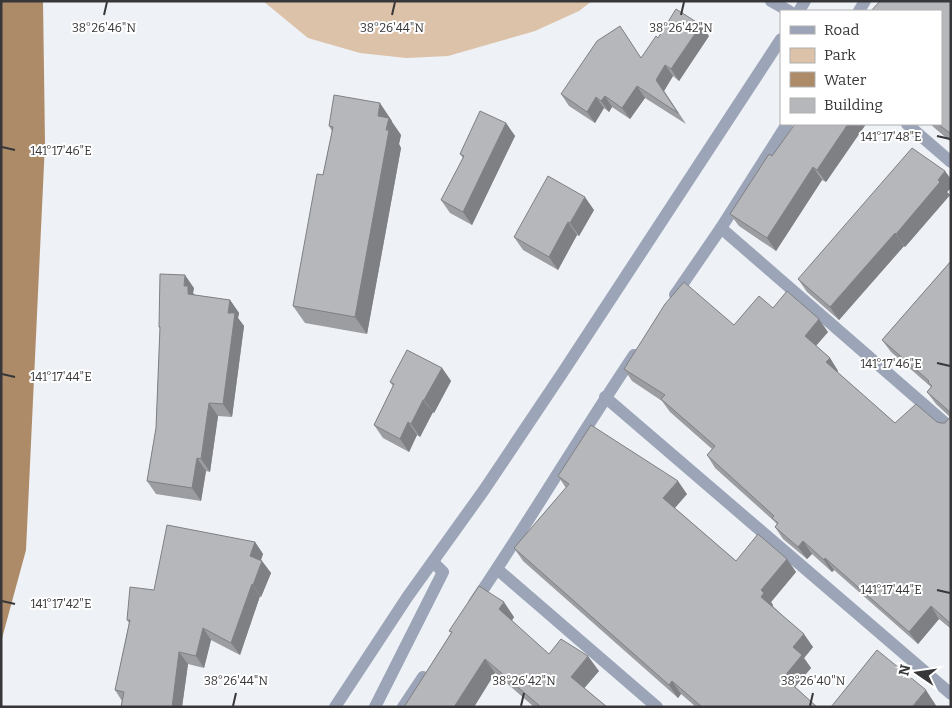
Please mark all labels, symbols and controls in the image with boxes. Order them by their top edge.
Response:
legend [780,10,942,125]
text: 38°26'46"N [72,21,136,35]
text: 38°26'44"N [360,21,424,35]
text: 38°26'42"N [649,21,713,35]
text: Road [824,21,859,39]
text: Park [824,46,856,64]
text: Water [824,71,867,89]
text: Building [824,96,883,114]
text: 141°17'48"E [860,130,922,144]
text: 141°17'46"E [30,144,92,158]
text: 141°17'46"E [860,357,922,371]
text: 141°17'44"E [30,370,92,384]
text: 141°17'44"E [860,583,922,597]
text: 141°17'42"E [31,597,91,611]
north arrow [892,648,942,698]
text: N [895,663,914,677]
text: 38°26'44"N [204,674,268,688]
text: 38°26'42"N [492,674,556,688]
text: 38°26'40"N [781,674,846,688]

